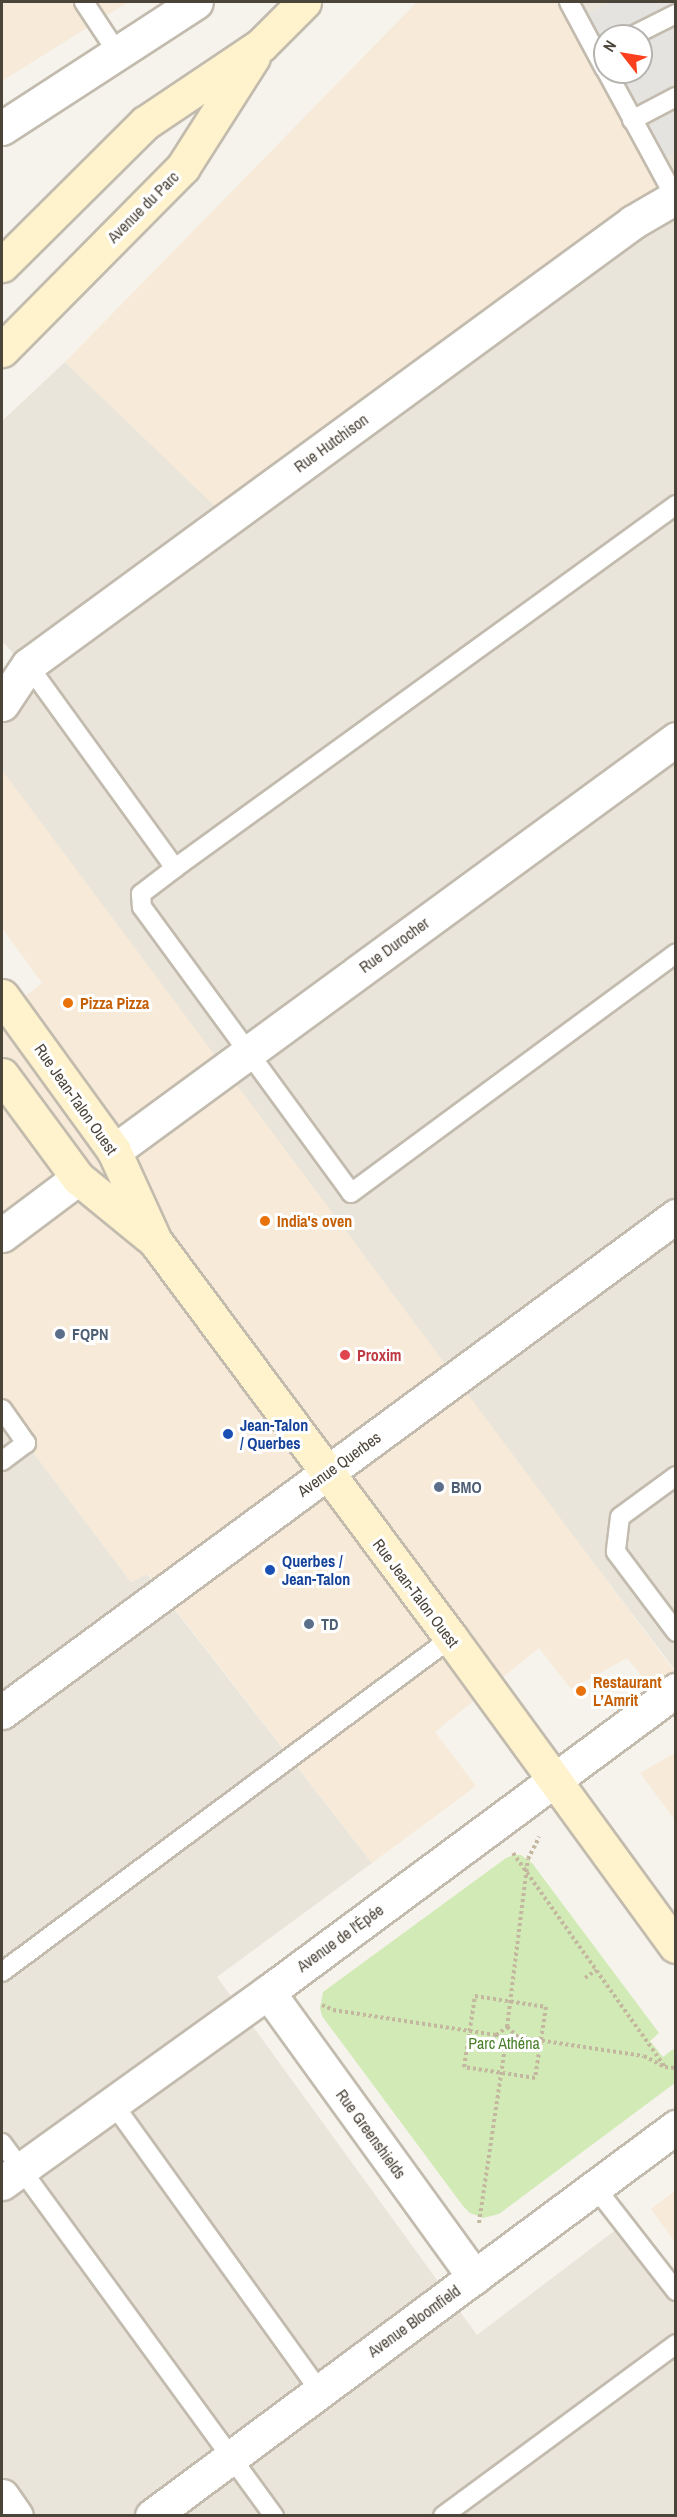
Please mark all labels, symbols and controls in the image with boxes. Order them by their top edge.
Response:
north arrow [593,24,653,84]
text: N [597,36,621,55]
street label: Avenue du Parc [103,167,183,247]
street label: Rue Hutchison [290,410,372,476]
street label: Rue Durocher [355,913,433,977]
place label: Pizza Pizza [80,993,149,1013]
marker: Pizza Pizza [61,996,75,1010]
street label: Rue Jean-Talon Ouest [31,1040,121,1158]
place label: India's oven [277,1211,352,1231]
marker: India's oven [258,1214,272,1228]
place label: FQPN [72,1324,108,1344]
marker: FQPN [53,1327,67,1341]
place label: Proxim [357,1345,401,1365]
marker: Proxim [338,1348,352,1362]
place label: Jean-Talon / Querbes [240,1415,308,1453]
marker: Jean-Talon / Querbes [221,1427,235,1441]
street label: Avenue Querbes [294,1427,384,1501]
place label: BMO [451,1477,482,1497]
marker: BMO [432,1480,446,1494]
street label: Rue Jean-Talon Ouest [369,1535,463,1651]
place label: Querbes / Jean-Talon [282,1551,350,1589]
marker: Querbes / Jean-Talon [263,1563,277,1577]
place label: TD [321,1614,338,1634]
marker: TD [302,1617,316,1631]
place label: Restaurant L’Amrit [593,1672,662,1710]
marker: Restaurant L’Amrit [574,1684,588,1698]
street label: Avenue de l'Épée [293,1900,387,1976]
park label: Parc Athéna [468,2033,540,2053]
street label: Rue Greenshields [332,2086,410,2182]
street label: Avenue Bloomfield [364,2281,464,2361]

